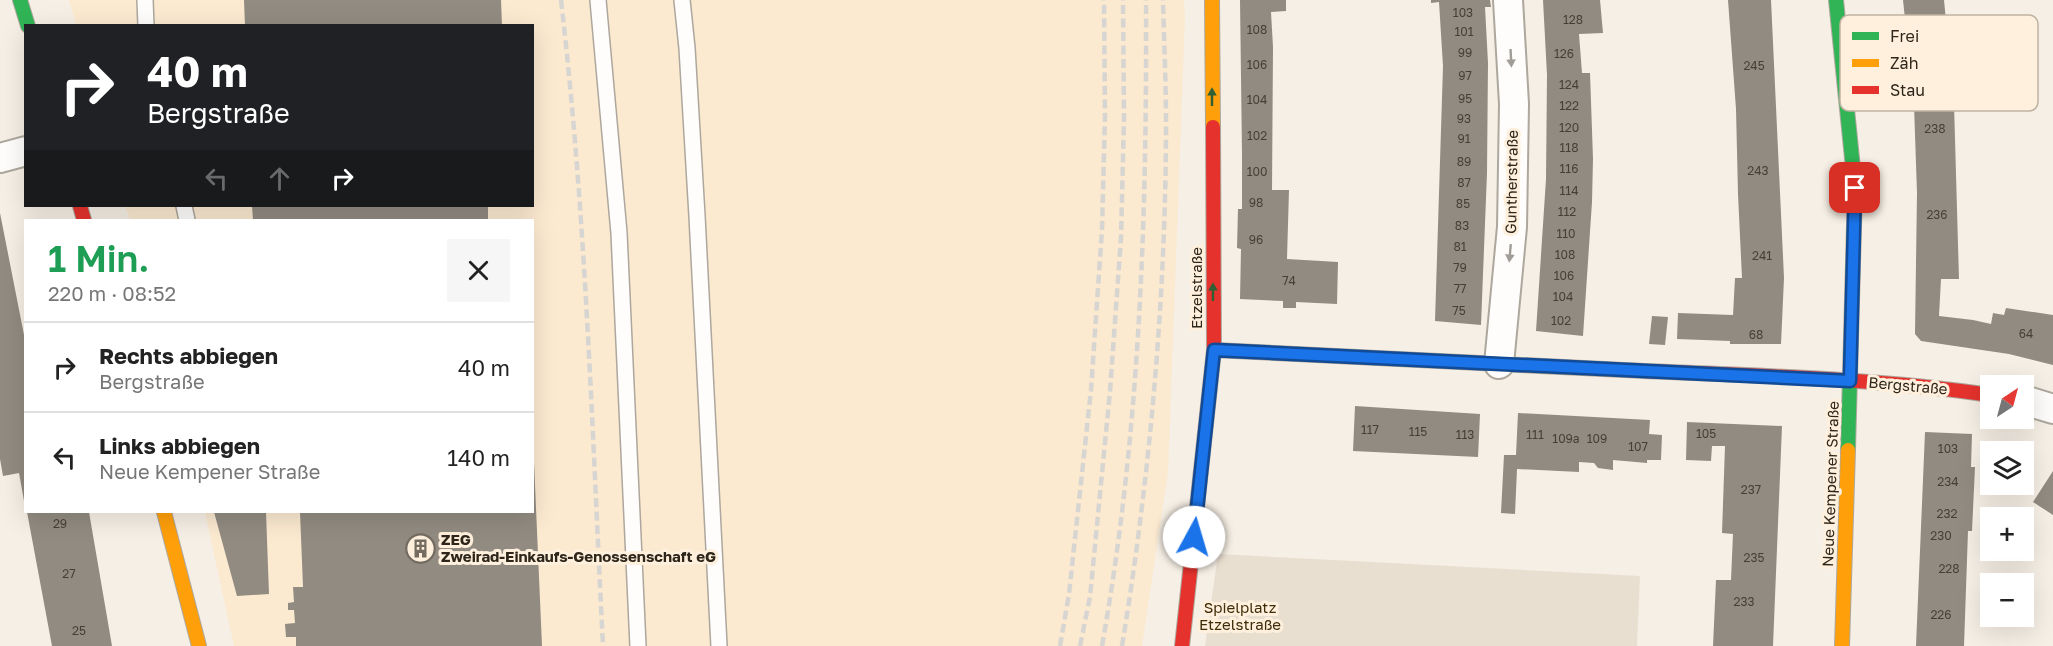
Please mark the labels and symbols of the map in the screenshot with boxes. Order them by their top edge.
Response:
house number: 103 [1453,5,1473,20]
house number: 128 [1563,12,1583,27]
legend [1840,15,2038,111]
house number: 108 [1247,22,1267,37]
house number: 101 [1454,24,1474,39]
text: Frei [1890,26,1919,46]
house number: 99 [1458,45,1472,60]
house number: 126 [1554,46,1574,61]
one-way arrow [1507,49,1516,68]
text: Zäh [1890,53,1918,73]
house number: 106 [1247,57,1267,72]
house number: 245 [1743,58,1765,73]
house number: 97 [1458,68,1472,83]
house number: 124 [1559,77,1579,92]
text: Stau [1890,80,1925,100]
one-way arrow [1207,87,1217,106]
house number: 95 [1458,91,1472,106]
house number: 104 [1247,92,1267,107]
house number: 122 [1559,98,1579,113]
house number: 93 [1457,111,1471,126]
house number: 120 [1559,120,1579,135]
house number: 238 [1924,121,1946,136]
house number: 102 [1247,128,1267,143]
street label: Guntherstraße [1501,130,1521,234]
house number: 91 [1457,131,1471,146]
house number: 118 [1560,140,1578,155]
house number: 89 [1457,154,1471,169]
house number: 116 [1560,161,1578,176]
pin [1829,162,1880,213]
house number: 243 [1747,163,1769,178]
house number: 100 [1247,164,1267,179]
house number: 87 [1457,175,1471,190]
house number: 114 [1560,183,1578,198]
house number: 98 [1249,195,1263,210]
house number: 85 [1456,196,1470,211]
house number: 112 [1558,204,1576,219]
house number: 236 [1926,207,1948,222]
house number: 83 [1455,218,1469,233]
house number: 110 [1556,226,1576,241]
house number: 96 [1249,232,1263,247]
house number: 81 [1453,239,1467,254]
one-way arrow [1505,244,1515,263]
street label: Etzelstraße [1187,247,1205,329]
house number: 108 [1555,247,1575,262]
house number: 241 [1752,248,1772,263]
house number: 79 [1453,260,1467,275]
house number: 106 [1554,268,1574,283]
house number: 74 [1282,273,1296,288]
house number: 77 [1454,281,1466,296]
one-way arrow [1208,282,1218,301]
house number: 104 [1553,289,1573,304]
house number: 75 [1452,303,1466,318]
house number: 102 [1551,313,1571,328]
house number: 64 [2019,326,2033,341]
house number: 68 [1749,327,1763,342]
street label: Bergstraße [1868,373,1949,397]
north arrow [1980,375,2034,429]
street label: Neue Kempener Straße [1818,400,1842,567]
house number: 117 [1361,422,1379,437]
house number: 115 [1409,424,1427,439]
house number: 105 [1696,426,1716,441]
house number: 113 [1456,427,1474,442]
house number: 111 [1526,427,1544,442]
house number: 109a [1552,431,1580,446]
house number: 109 [1587,431,1607,446]
house number: 107 [1628,439,1648,454]
house number: 103 [1938,441,1958,456]
house number: 234 [1937,474,1959,489]
house number: 237 [1741,482,1761,497]
position arrow [1162,505,1226,569]
house number: 232 [1937,506,1958,521]
house number: 29 [53,516,67,531]
house number: 230 [1930,528,1952,543]
place label: ZEG Zweirad-Einkaufs-Genossenschaft eG [441,530,716,565]
building icon: ZEG Zweirad-Einkaufs-Genossenschaft eG [404,533,436,565]
house number: 235 [1744,550,1765,565]
house number: 228 [1938,561,1960,576]
house number: 27 [62,566,76,581]
house number: 233 [1733,594,1755,609]
park label: Spielplatz Etzelstraße [1199,598,1281,633]
house number: 226 [1930,607,1952,622]
house number: 25 [72,623,86,638]

